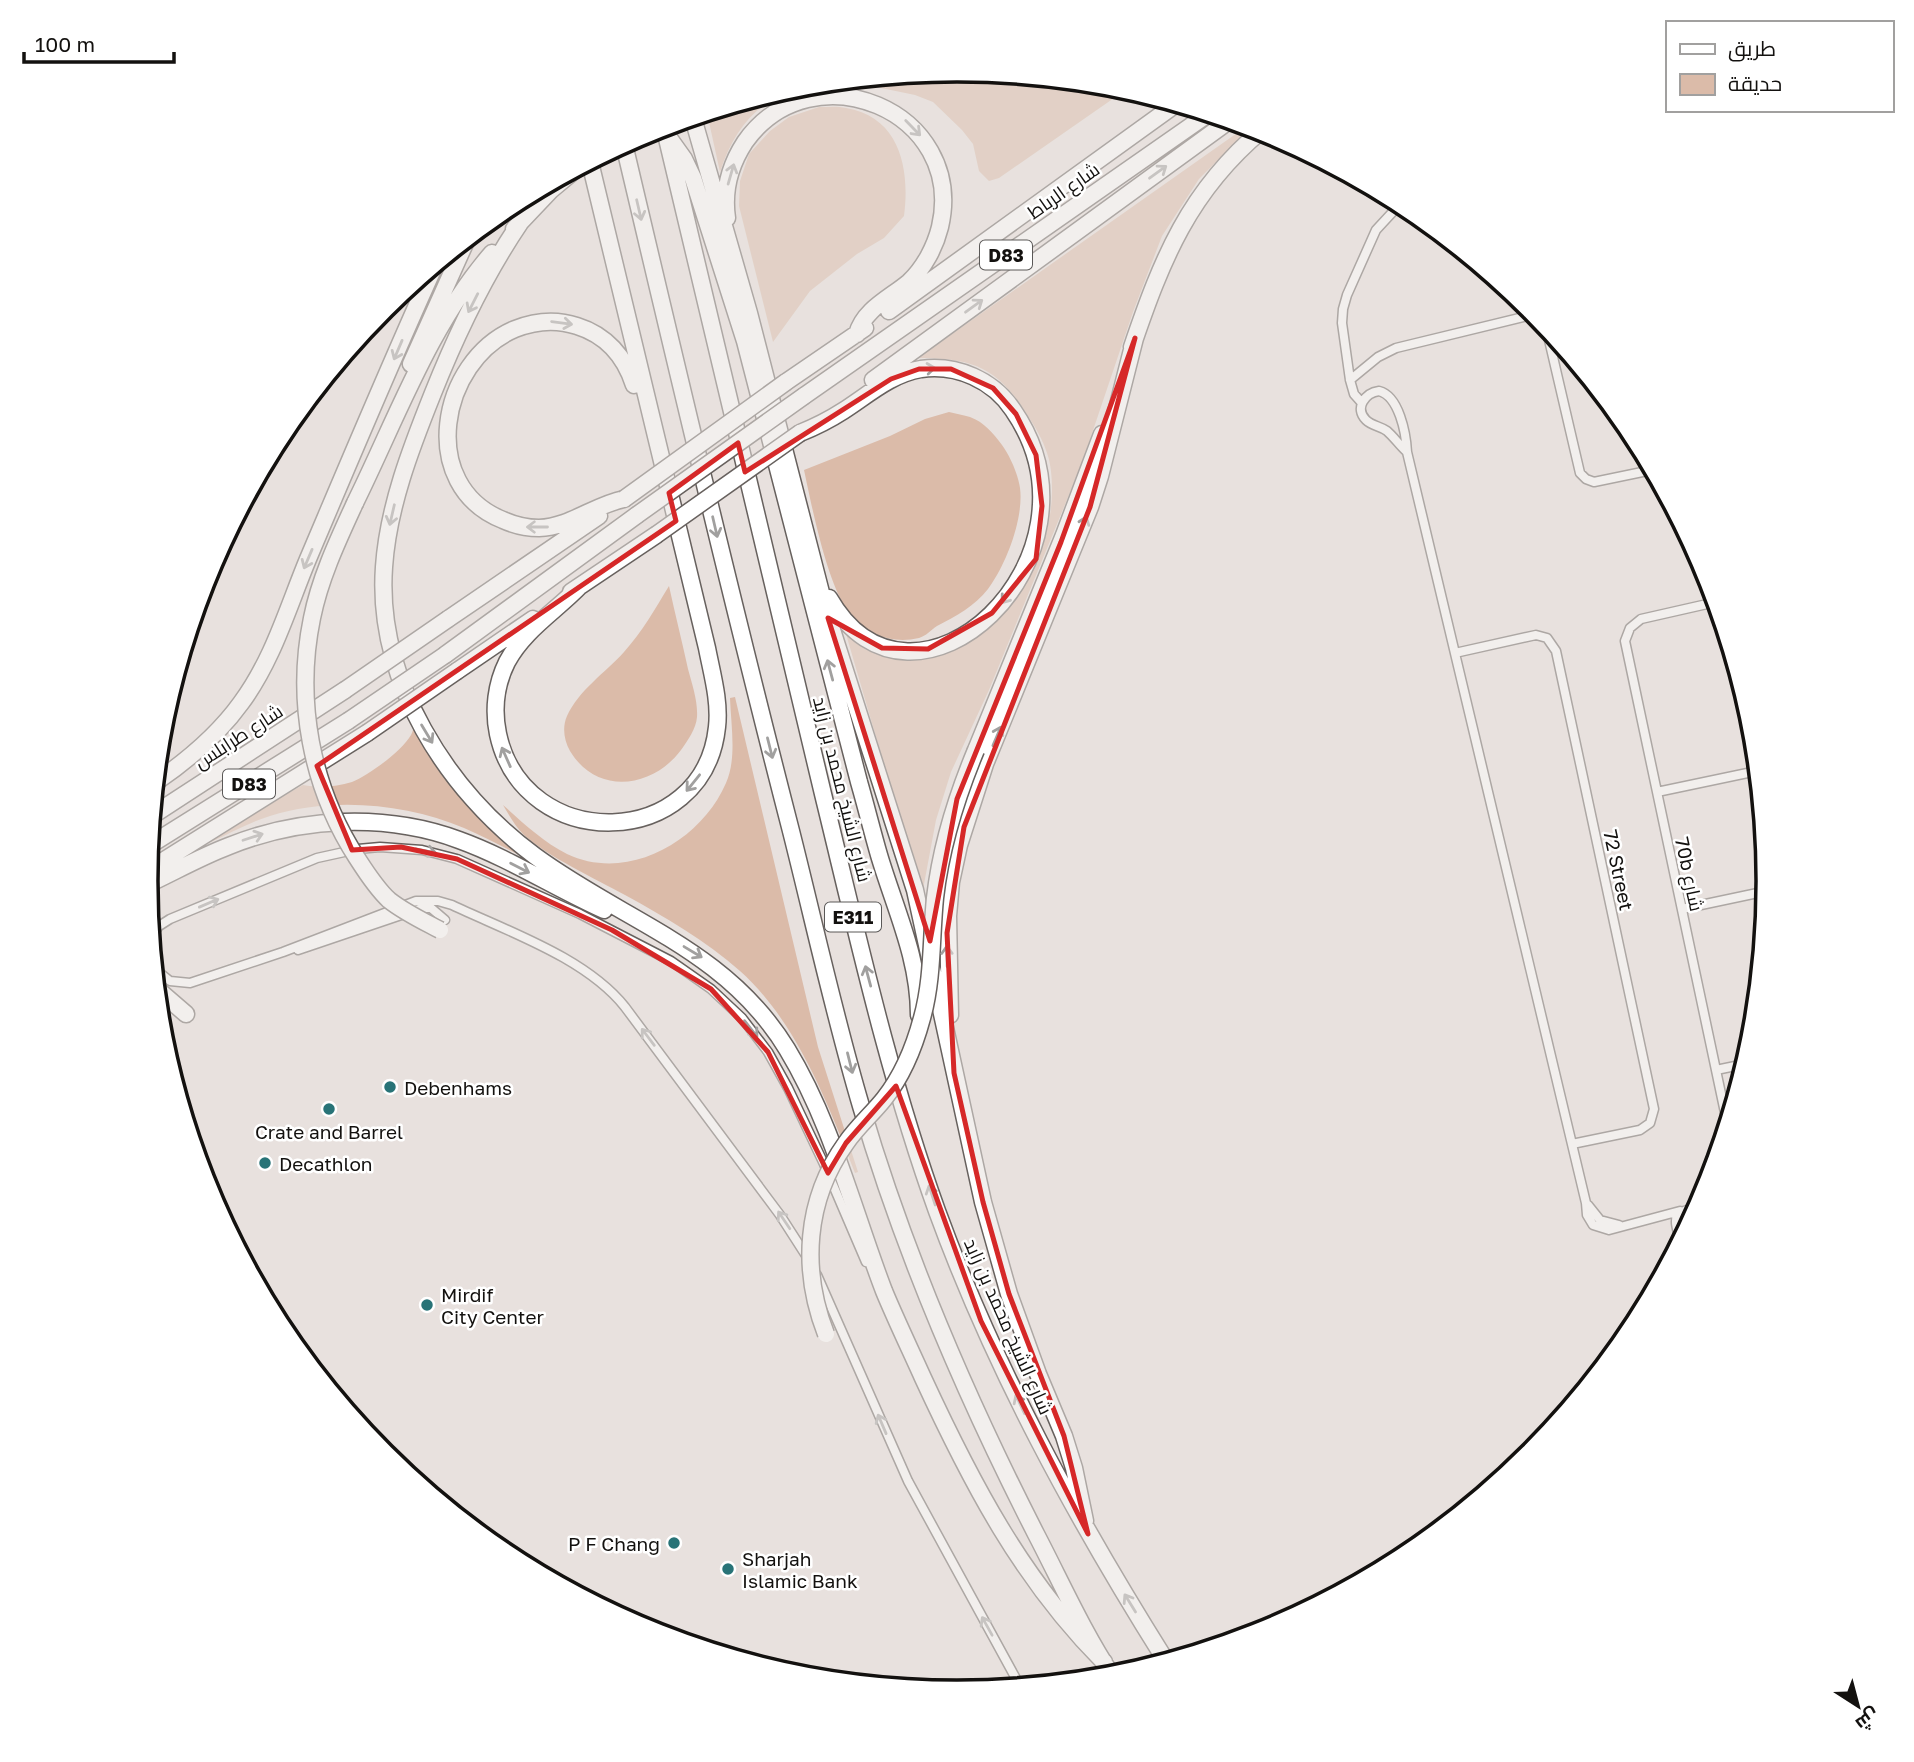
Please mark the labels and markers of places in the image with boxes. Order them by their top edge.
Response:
place label: Debenhams [404,1076,512,1099]
marker: Debenhams [382,1079,398,1095]
marker: Crate and Barrel [321,1101,337,1117]
place label: Crate and Barrel [255,1120,403,1143]
place label: Decathlon [279,1152,372,1175]
marker: Decathlon [257,1155,273,1171]
place label: Mirdif City Center [441,1283,544,1328]
marker: Mirdif City Center [419,1297,435,1313]
place label: P F Chang [568,1532,660,1555]
marker: P F Chang [666,1535,682,1551]
place label: Sharjah Islamic Bank [742,1547,858,1592]
marker: Sharjah Islamic Bank [720,1561,736,1577]

